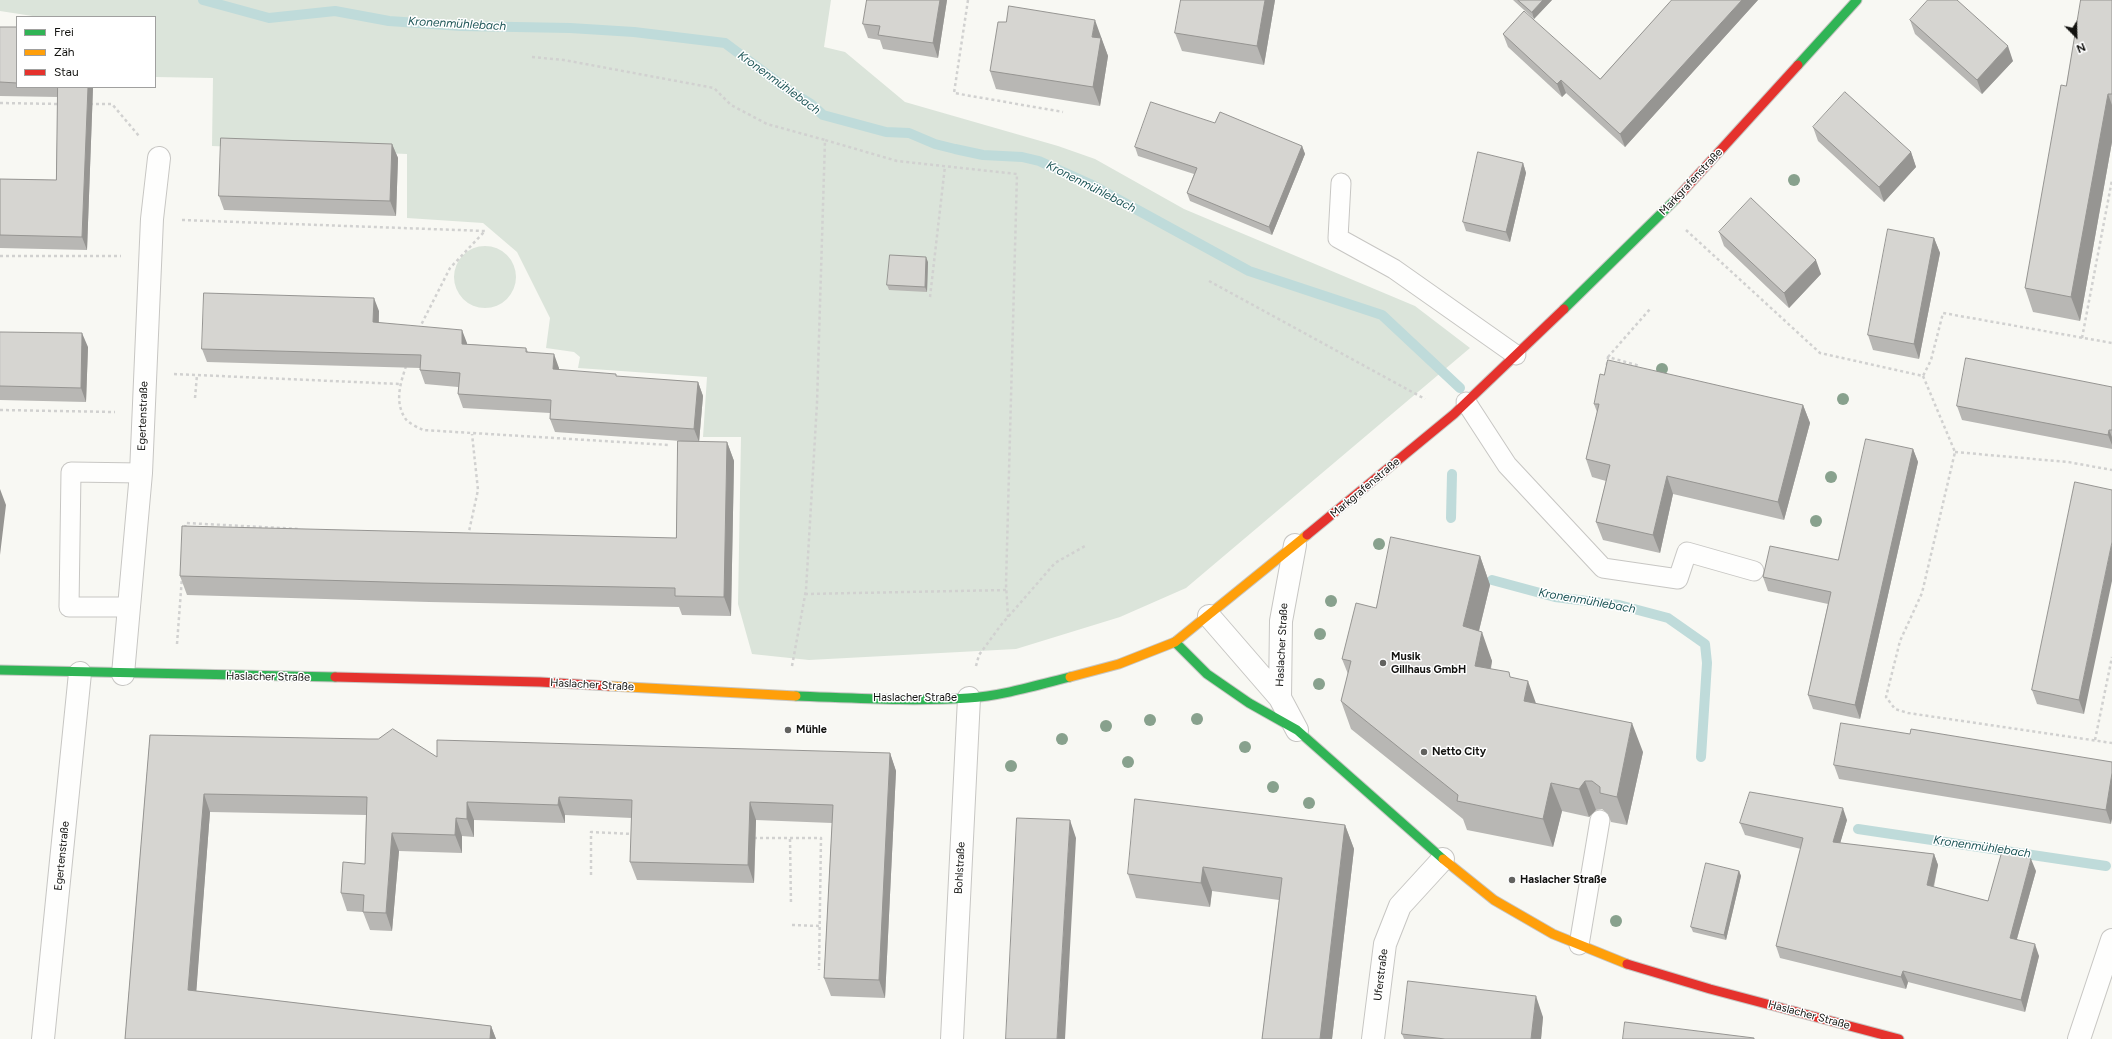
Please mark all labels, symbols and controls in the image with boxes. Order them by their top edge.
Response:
water label: Kronenmühlebach [407,14,507,34]
legend [16,16,156,88]
north arrow [2056,16,2096,56]
text: Frei [54,25,74,39]
text: N [2074,40,2087,55]
text: Zäh [54,45,75,59]
water label: Kronenmühlebach [735,48,823,118]
text: Stau [54,65,79,79]
street label: Markgrafenstraße [1657,146,1725,218]
water label: Kronenmühlebach [1044,158,1138,216]
street label: Egertenstraße [135,381,151,451]
street label: Markgrafenstraße [1328,455,1402,521]
water label: Kronenmühlebach [1537,585,1637,617]
street label: Haslacher Straße [1273,603,1291,687]
place label: Musik Gillhaus GmbH [1391,650,1466,676]
marker: Musik Gillhaus GmbH [1378,658,1388,668]
street label: Haslacher Straße [226,670,310,684]
street label: Haslacher Straße [550,676,634,694]
street label: Haslacher Straße [873,691,957,705]
place label: Mühle [796,723,827,737]
marker: Mühle [783,725,793,735]
place label: Netto City [1432,745,1486,759]
marker: Netto City [1419,747,1429,757]
street label: Egertenstraße [52,821,72,891]
water label: Kronenmühlebach [1932,833,2032,861]
street label: Bohlstraße [952,841,968,895]
place label: Haslacher Straße [1520,873,1607,887]
marker: Haslacher Straße [1507,875,1517,885]
street label: Uferstraße [1371,948,1391,1002]
street label: Haslacher Straße [1767,998,1851,1032]

